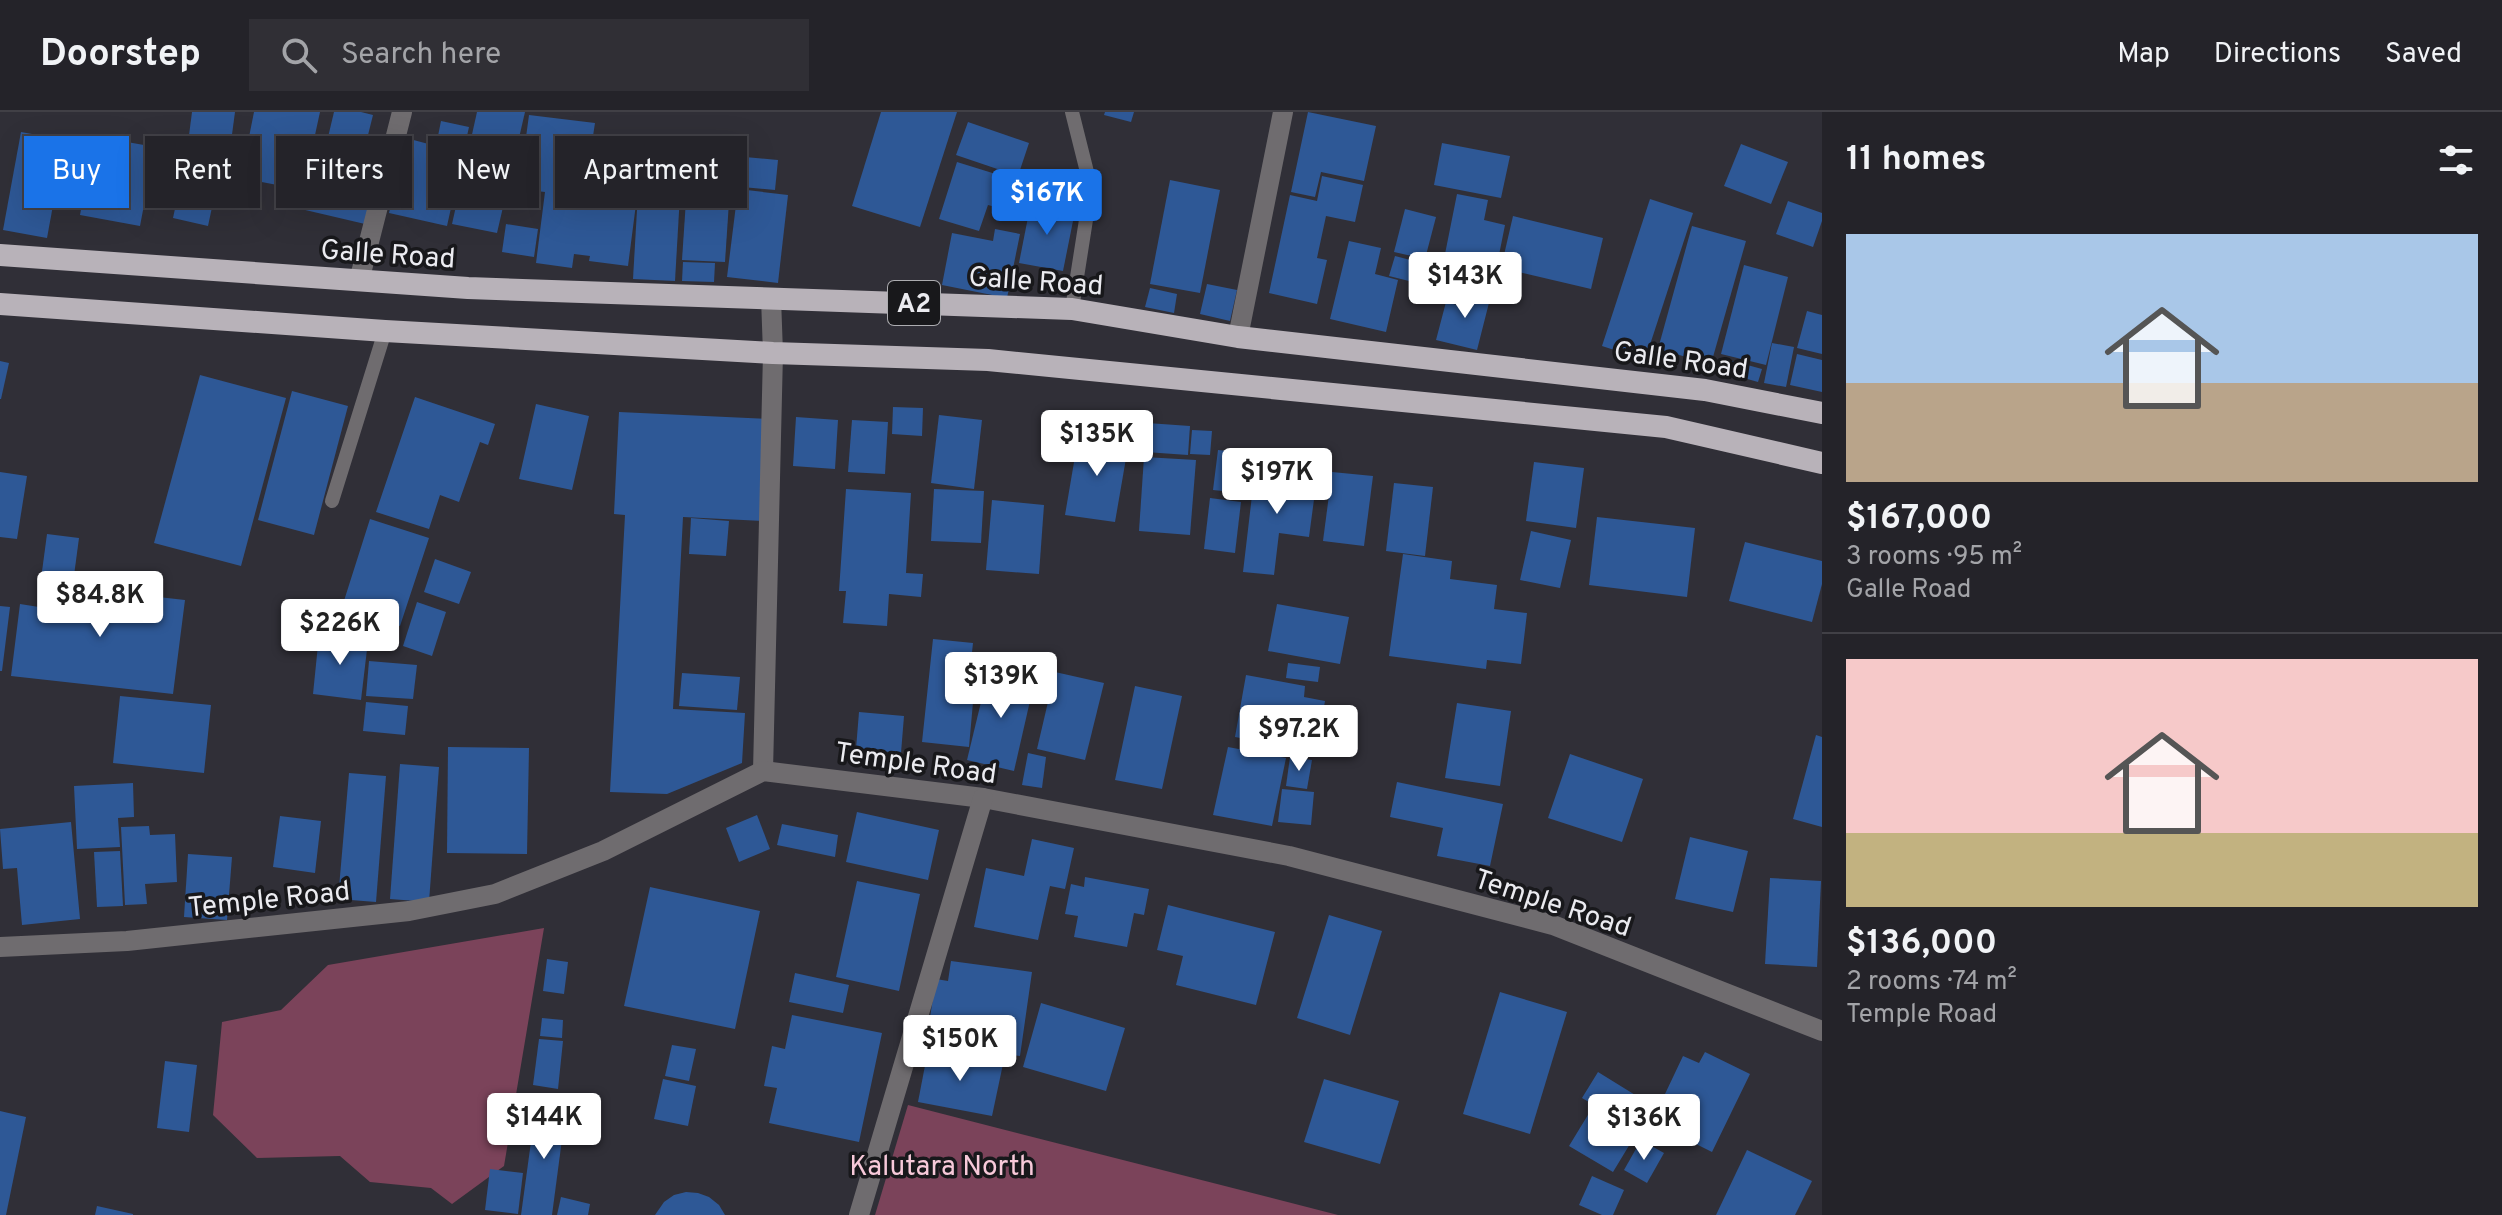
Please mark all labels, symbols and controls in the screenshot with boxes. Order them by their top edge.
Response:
search box [249,19,809,91]
text: Doorstep [40,31,201,80]
icon: search [277,33,321,77]
text: Search here [341,37,501,74]
text: Map [2117,37,2170,73]
text: Directions [2214,37,2341,73]
text: Saved [2385,37,2462,73]
chip: Buy [24,136,129,208]
chip: Rent [145,136,260,208]
chip: Filters [276,136,412,208]
chip: New [428,136,539,208]
chip: Apartment [555,136,747,208]
icon: filters [2434,138,2478,182]
text: 11 homes [1846,139,1986,182]
pin: $167K [991,169,1103,237]
text: $167K [1010,178,1084,211]
street label: Galle Road [319,233,456,279]
pin: $143K [1409,252,1521,320]
street label: Galle Road [967,260,1104,306]
text: $143K [1427,261,1503,294]
road number: A2 [888,281,940,325]
icon: home [2090,286,2234,430]
street label: Galle Road [1611,335,1750,389]
pin: $135K [1041,410,1153,478]
text: $135K [1059,419,1135,452]
pin: $197K [1221,448,1333,516]
text: $197K [1240,457,1314,490]
text: $167,000 [1846,498,1992,541]
text: 3 rooms · 95 m² [1846,541,2022,574]
pin: $84.8K [35,571,165,639]
text: Galle Road [1846,574,1971,607]
text: $84.8K [55,580,145,613]
pin: $226K [284,599,396,667]
text: $226K [299,608,381,641]
pin: $139K [945,652,1057,720]
text: $139K [963,661,1039,694]
pin: $97.2K [1234,705,1364,773]
icon: home [2090,711,2234,855]
text: $97.2K [1258,714,1340,747]
street label: Temple Road [832,736,999,794]
street label: Temple Road [1469,863,1635,947]
street label: Temple Road [186,875,352,927]
text: $136,000 [1846,923,1997,966]
text: 2 rooms · 74 m² [1846,966,2017,999]
text: Temple Road [1846,999,1997,1032]
pin: $150K [904,1015,1016,1083]
text: $150K [921,1024,999,1057]
pin: $144K [488,1093,600,1161]
pin: $136K [1588,1094,1700,1162]
text: $144K [505,1102,583,1135]
text: $136K [1606,1103,1682,1136]
park label: Kalutara North [849,1150,1035,1186]

